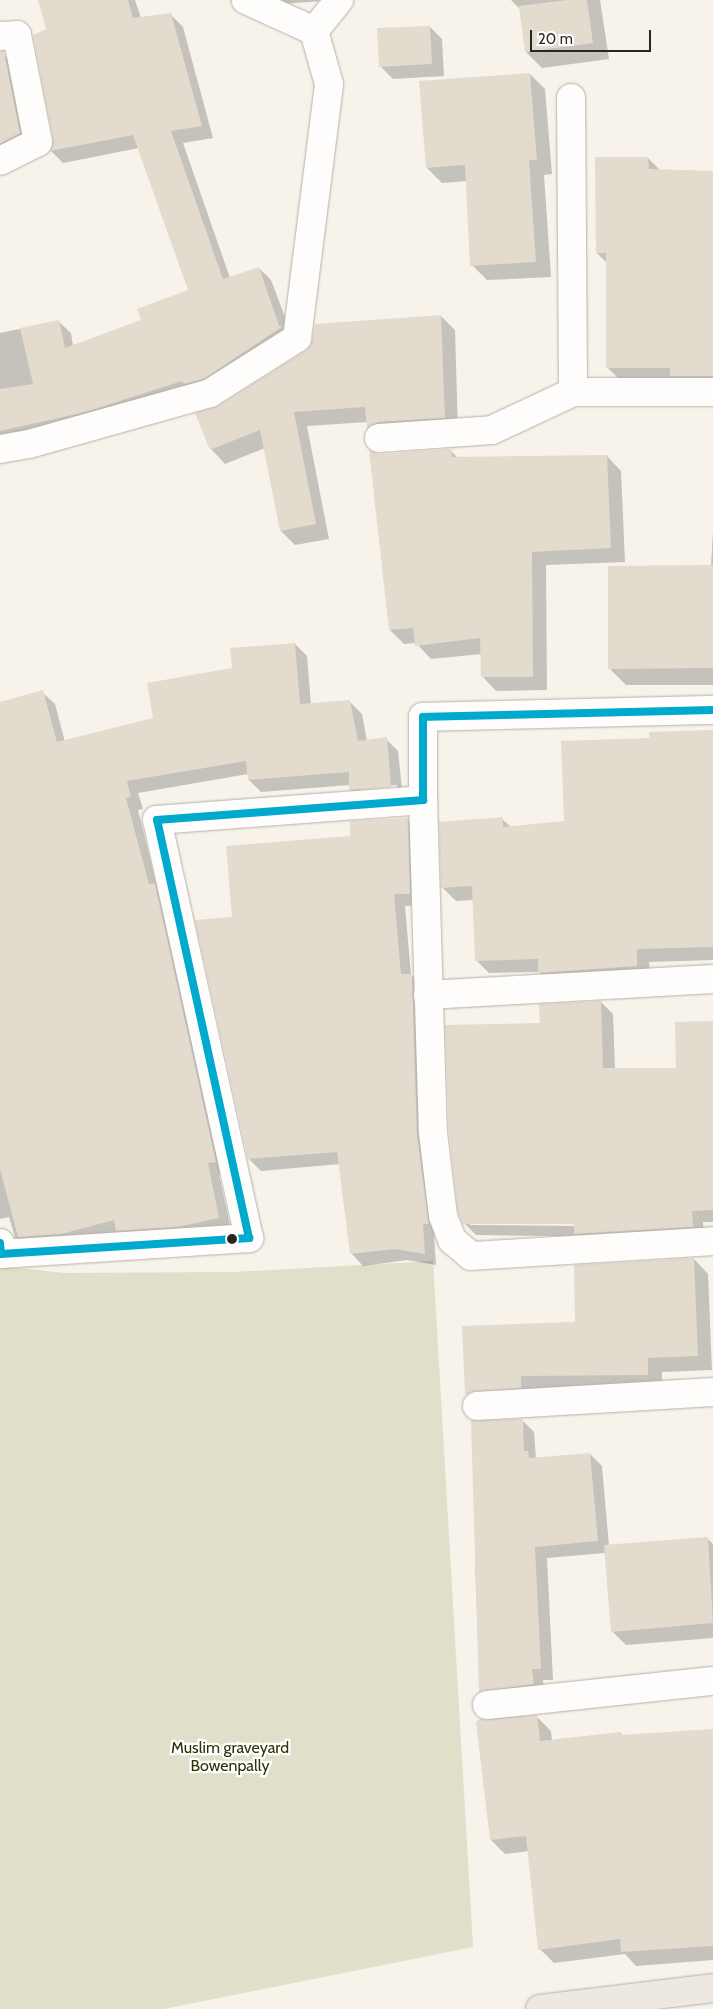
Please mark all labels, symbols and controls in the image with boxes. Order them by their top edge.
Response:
scale bar [533,20,654,52]
text: 20 m [538,30,573,48]
unlabelled marker [227,1234,237,1244]
park label: Muslim graveyard Bowenpally [171,1738,289,1776]

